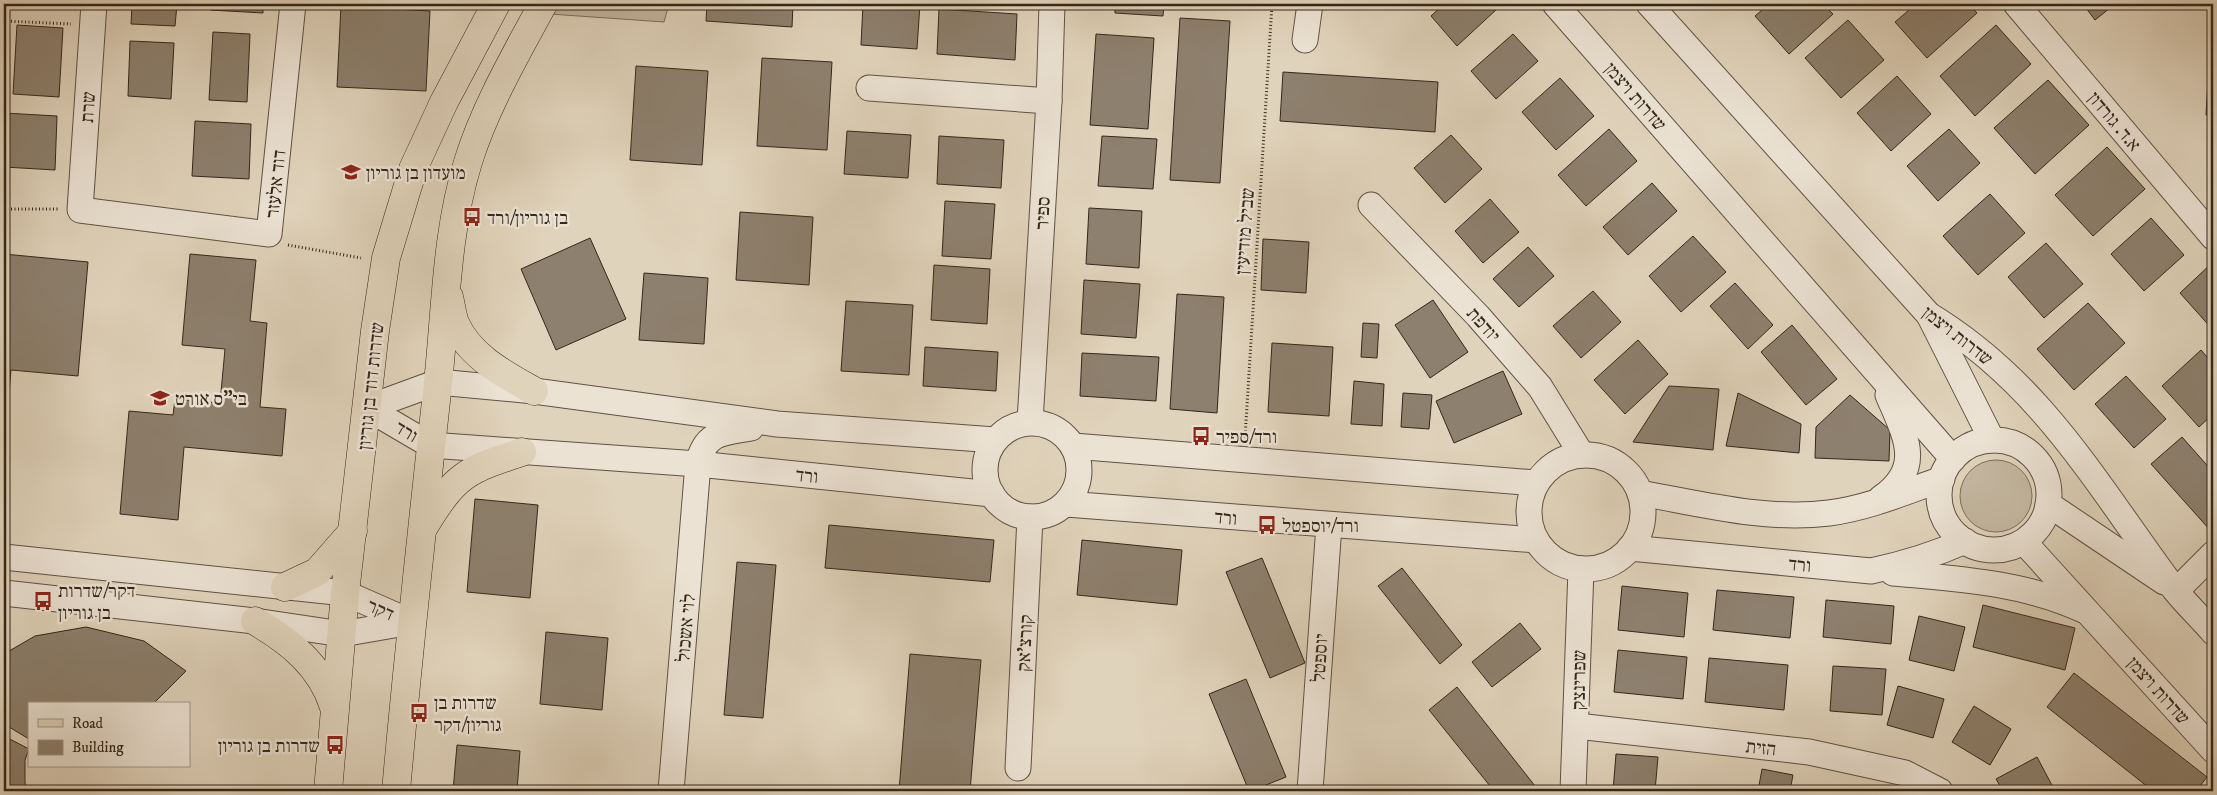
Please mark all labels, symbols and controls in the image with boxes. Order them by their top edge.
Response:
street label: שדרות ויצמן [1599,58,1671,136]
street label: א.ד. גורדון [2082,88,2145,156]
street label: שרת [76,91,101,124]
street label: דוד אלעזר [261,149,292,219]
school or university icon: מועדון בן גוריון [340,161,362,183]
place label: מועדון בן גוריון [366,162,466,185]
street label: שביל מודיעין [1231,187,1260,275]
street label: ספיר [1031,196,1056,230]
bus stop icon: בן גוריון/ורד [461,206,483,228]
place label: בן גוריון/ורד [487,207,568,230]
street label: שדרות ויצמן [1917,302,1997,371]
street label: יודפת [1461,303,1505,347]
street label: שדרות דוד בן גוריון [353,321,390,451]
school or university icon: בי"ס אורט [149,387,171,409]
place label: בי"ס אורט [175,388,247,411]
street label: ורד [391,417,422,448]
bus stop icon: ורד/ספיר [1190,425,1212,447]
place label: ורד/ספיר [1216,426,1277,449]
street label: ורד [794,464,819,489]
street label: ורד [1213,506,1238,531]
bus stop icon: ורד/יוספטל [1256,514,1278,536]
place label: ורד/יוספטל [1282,515,1359,538]
street label: ורד [1787,553,1812,578]
place label: דקר/שדרות בן גוריון [58,580,135,625]
bus stop icon: דקר/שדרות בן גוריון [32,590,54,612]
street label: לוי אשכול [672,593,701,663]
street label: דקר [363,594,397,626]
street label: קורצ'אק [1013,614,1038,672]
street label: יוספטל [1307,633,1334,683]
street label: שפרינצק [1567,650,1592,710]
street label: שדרות ויצמן [2122,652,2194,730]
place label: שדרות בן גוריון/דקר [434,692,502,737]
legend [28,702,190,768]
bus stop icon: שדרות בן גוריון/דקר [408,702,430,724]
text: Road [72,714,104,733]
bus stop icon: שדרות בן גוריון [324,734,346,756]
place label: שדרות בן גוריון [218,735,320,758]
street label: הזית [1744,735,1777,762]
text: Building [72,738,124,757]

